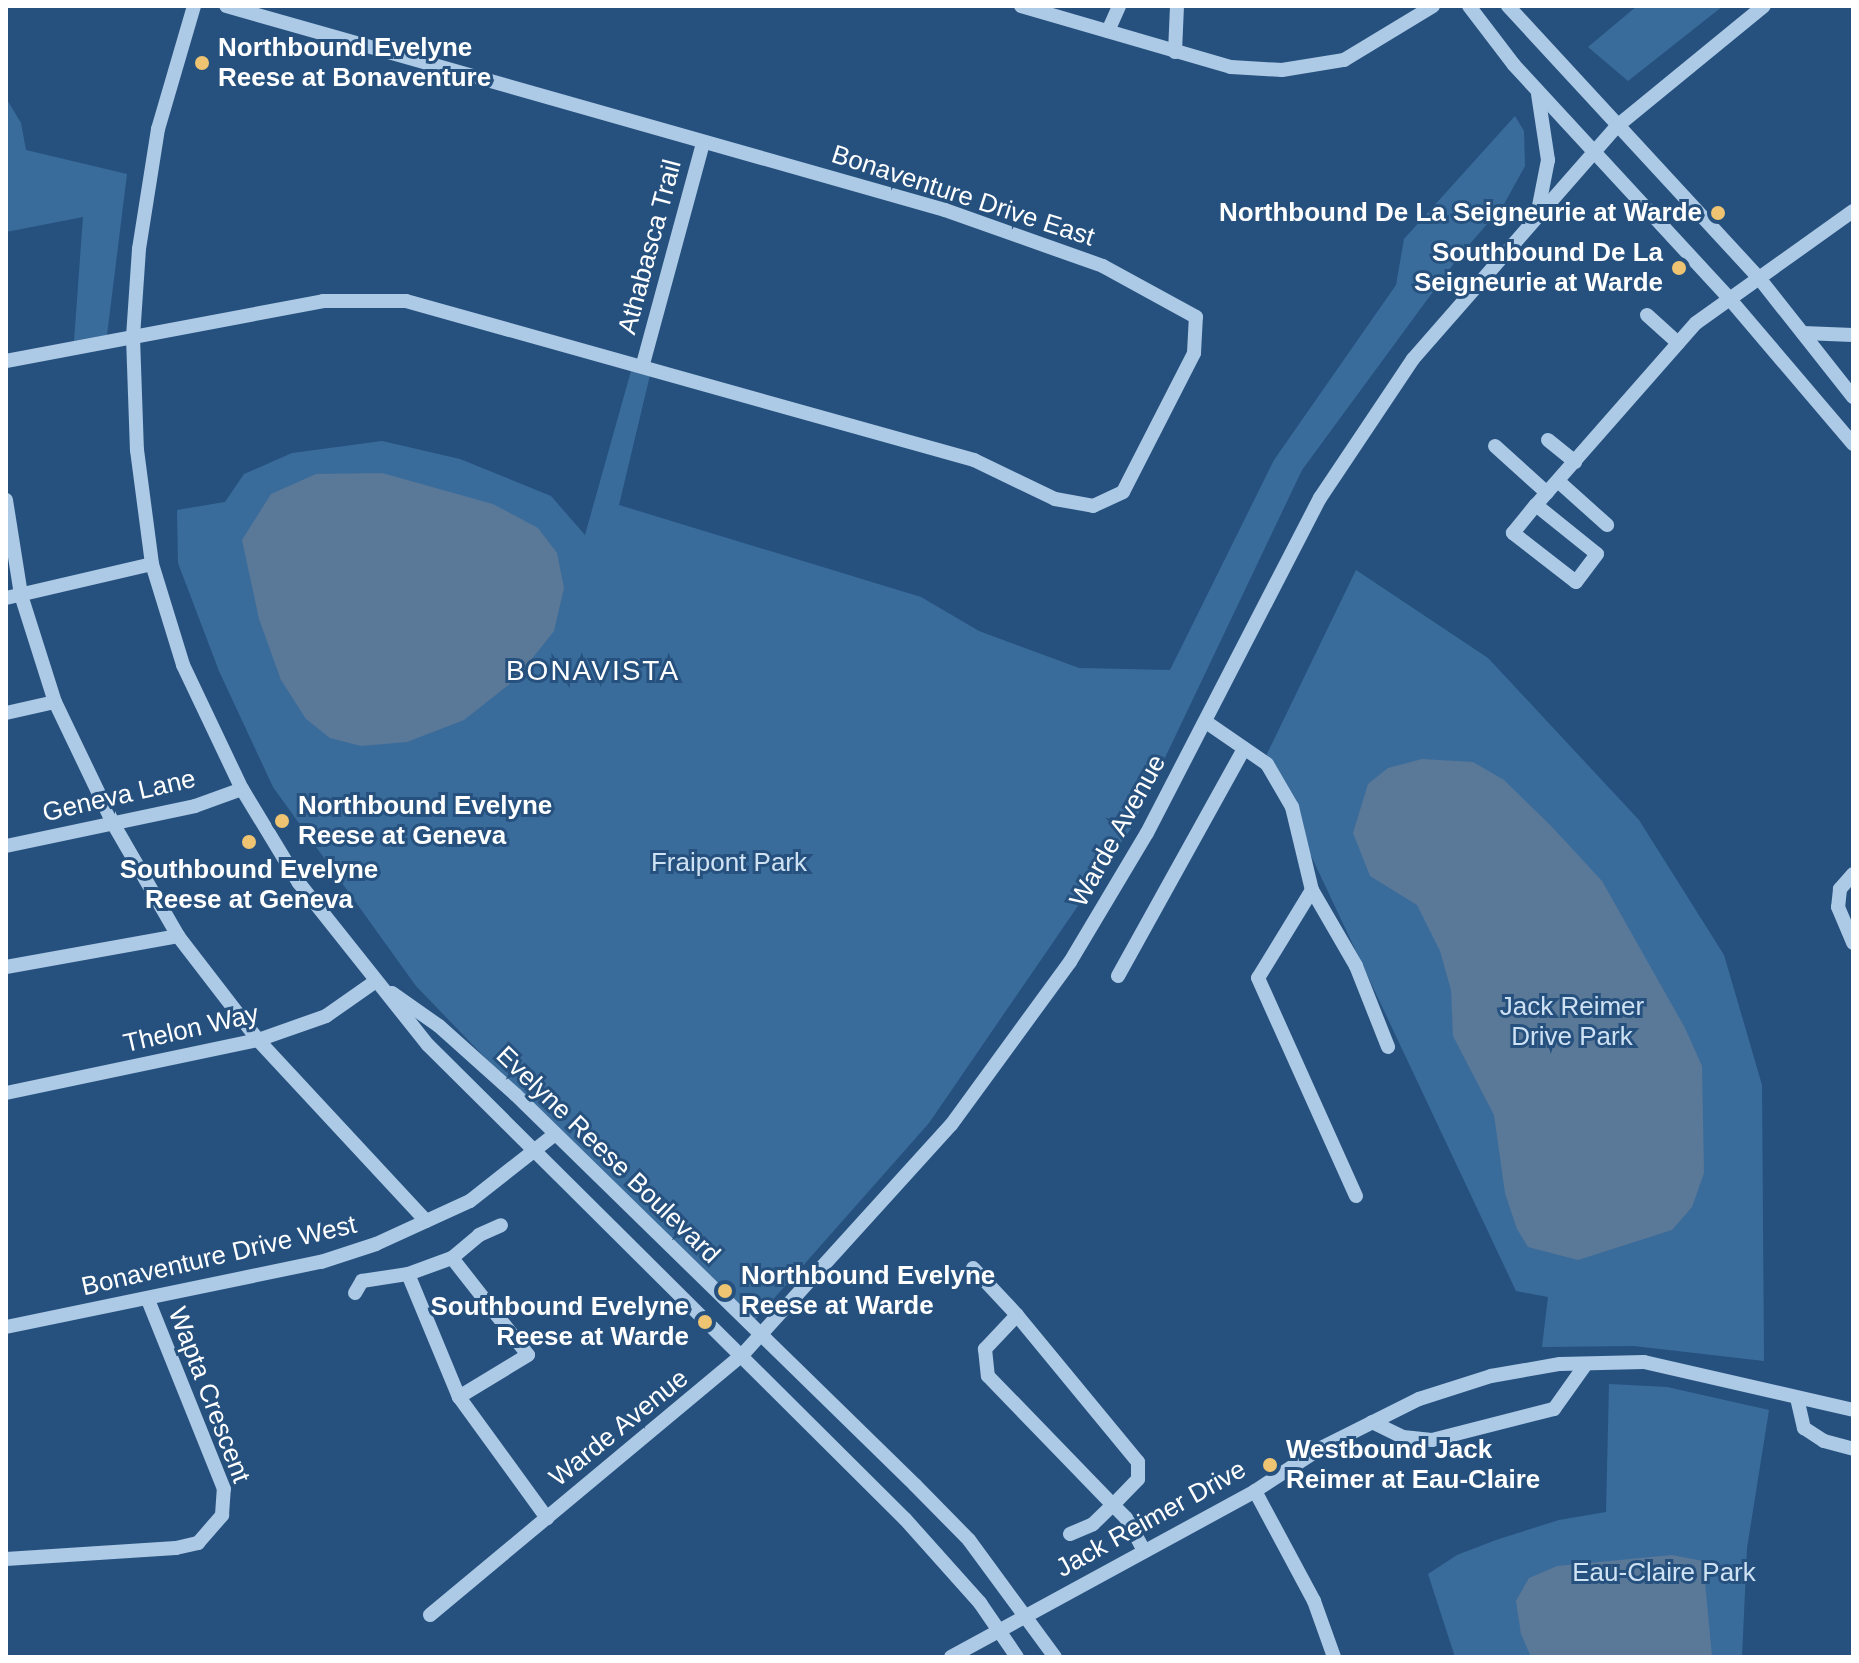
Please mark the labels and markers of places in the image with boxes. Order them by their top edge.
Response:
place label: Northbound Evelyne Reese at Bonaventure [218,32,491,94]
marker: Northbound Evelyne Reese at Bonaventure [193,54,211,72]
place label: Northbound De La Seigneurie at Warde [1219,197,1702,229]
marker: Northbound De La Seigneurie at Warde [1709,204,1727,222]
place label: Southbound De La Seigneurie at Warde [1414,237,1663,298]
marker: Southbound De La Seigneurie at Warde [1670,259,1688,277]
place label: Northbound Evelyne Reese at Geneva [298,790,552,852]
marker: Northbound Evelyne Reese at Geneva [273,812,291,830]
marker: Southbound Evelyne Reese at Geneva [240,833,258,851]
place label: Southbound Evelyne Reese at Geneva [120,854,378,916]
place label: Northbound Evelyne Reese at Warde [741,1260,995,1322]
marker: Northbound Evelyne Reese at Warde [716,1282,734,1300]
place label: Southbound Evelyne Reese at Warde [430,1291,689,1352]
marker: Southbound Evelyne Reese at Warde [696,1313,714,1331]
place label: Westbound Jack Reimer at Eau-Claire [1286,1434,1540,1496]
marker: Westbound Jack Reimer at Eau-Claire [1261,1456,1279,1474]

